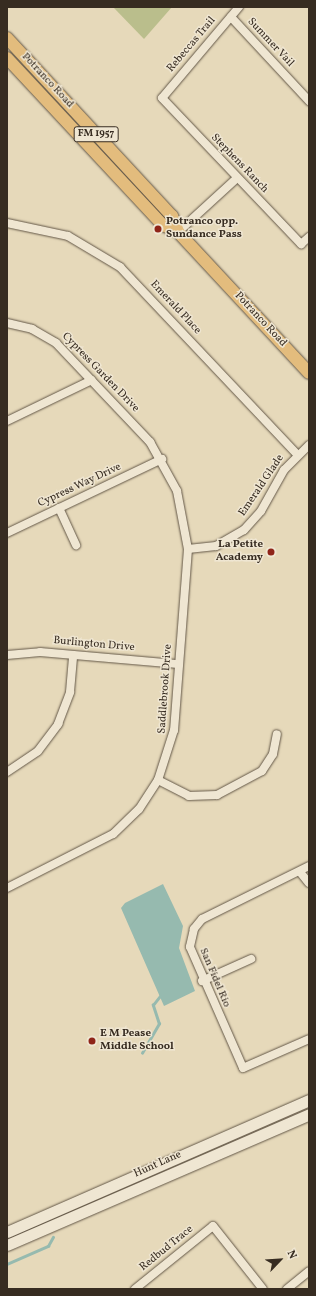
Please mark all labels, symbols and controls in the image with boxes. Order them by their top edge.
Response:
street label: Rebeccas Trail [165,14,219,76]
street label: Summer Vail [244,16,296,70]
street label: Potranco Road [18,51,76,111]
road number: FM 1957 [73,126,119,142]
street label: Stephens Ranch [207,132,271,196]
place label: Potranco opp. Sundance Pass [166,216,242,242]
marker: Potranco opp. Sundance Pass [153,224,163,234]
street label: Emerald Place [147,278,203,338]
street label: Potranco Road [231,290,289,350]
street label: Cypress Garden Drive [59,330,141,416]
street label: Emerald Glade [237,453,287,519]
street label: Cypress Way Drive [36,461,124,511]
place label: La Petite Academy [216,539,263,565]
marker: La Petite Academy [266,547,276,557]
street label: Burlington Drive [53,635,135,655]
street label: Saddlebrook Drive [156,644,176,734]
street label: San Fidel Rio [196,946,232,1010]
place label: E M Pease Middle School [100,1028,174,1054]
marker: E M Pease Middle School [87,1036,97,1046]
street label: Hunt Lane [132,1149,184,1181]
street label: Redbud Trace [137,1223,197,1275]
north arrow [260,1240,300,1280]
text: N [283,1248,300,1262]

